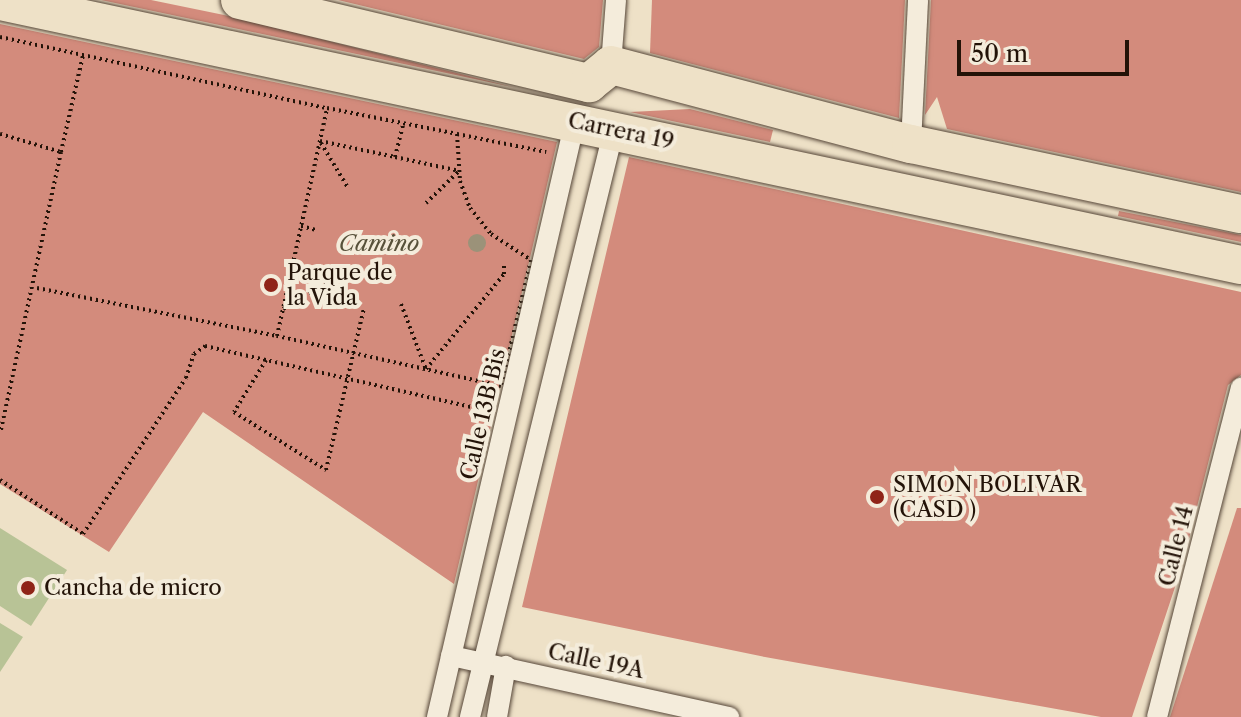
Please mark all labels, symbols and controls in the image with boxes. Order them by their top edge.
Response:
scale bar [961,24,1133,74]
text: 50 m [971,39,1028,68]
street label: Carrera 19 [565,107,677,155]
park label: Camino [339,231,419,257]
place label: Parque de la Vida [287,259,393,310]
marker: Parque de la Vida [262,276,280,294]
street label: Calle 13B Bis [455,346,511,482]
place label: SIMON BOLIVAR (CASD ) [893,471,1081,522]
marker: SIMON BOLIVAR (CASD ) [868,488,886,506]
street label: Calle 14 [1153,503,1199,589]
place label: Cancha de micro [44,575,222,601]
marker: Cancha de micro [19,579,37,597]
street label: Calle 19A [546,638,646,684]

